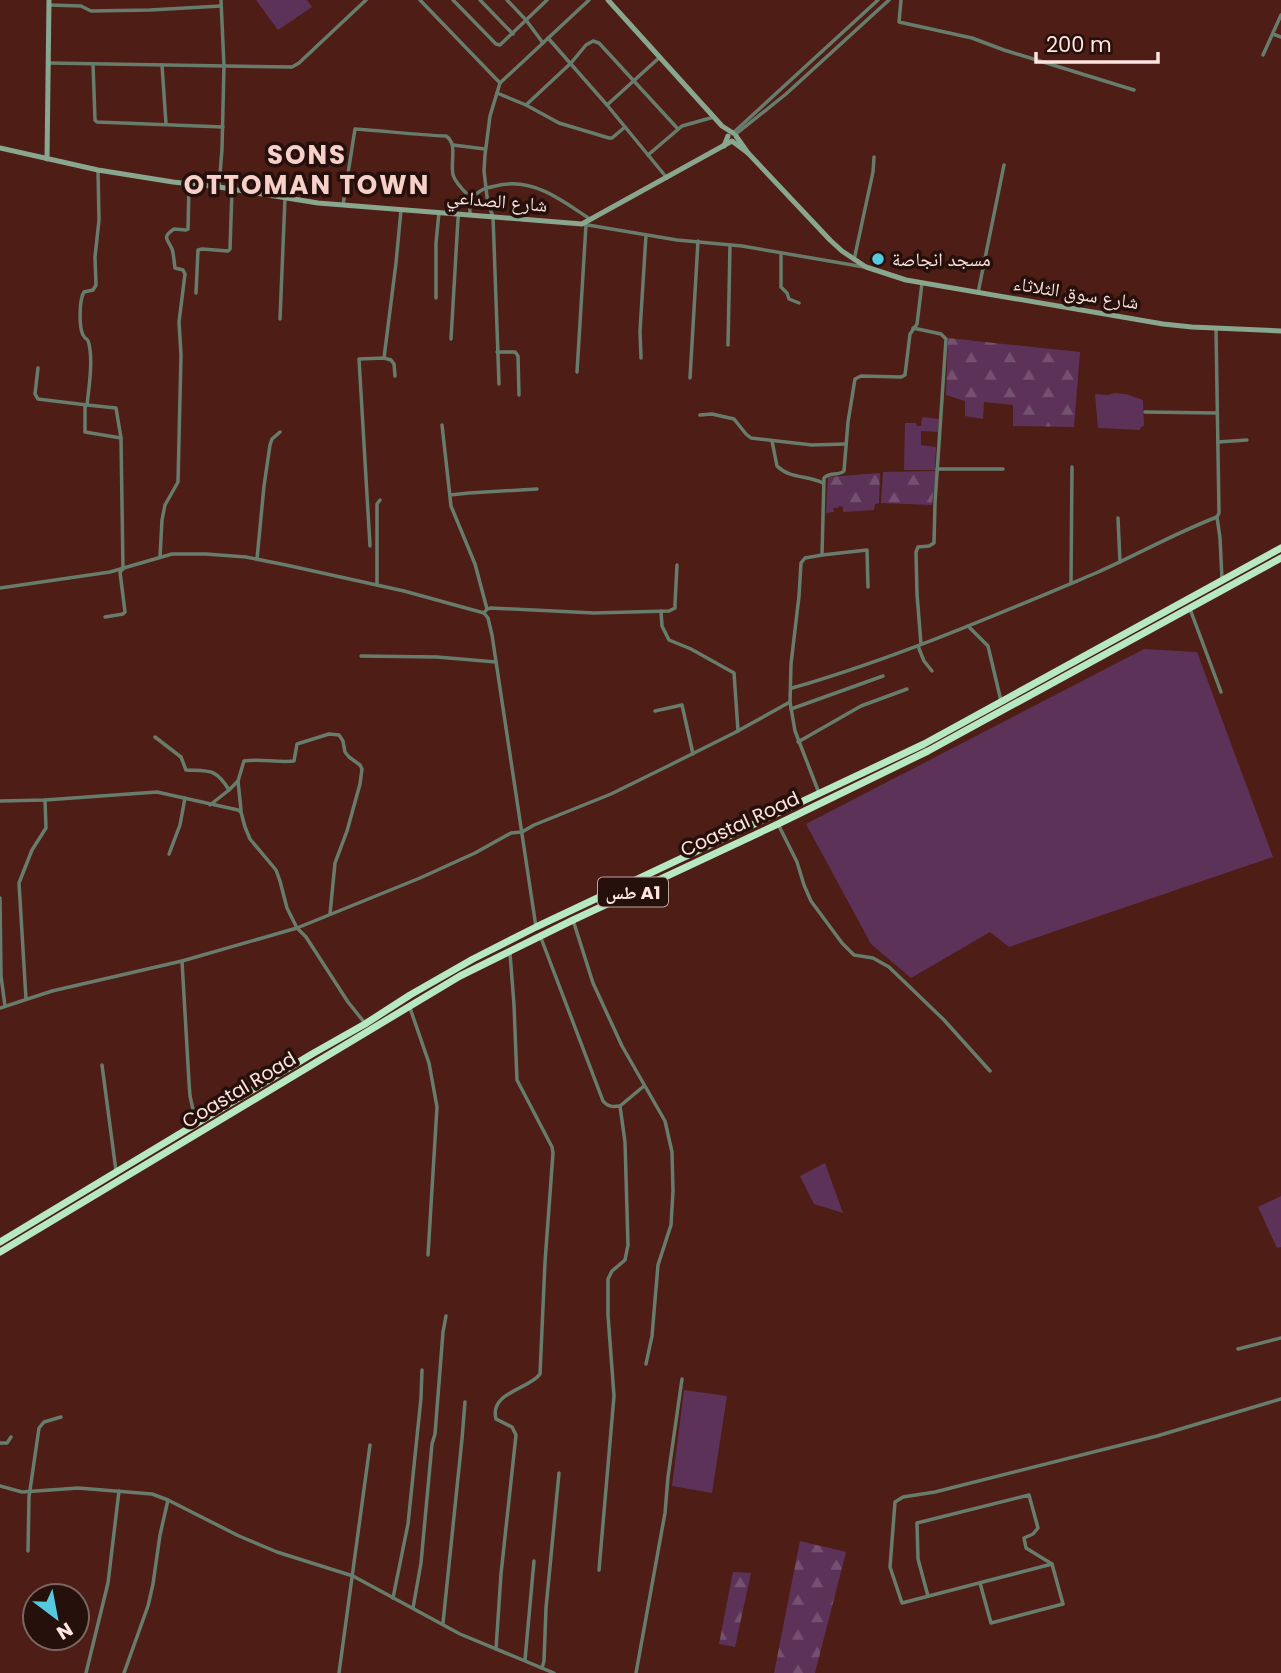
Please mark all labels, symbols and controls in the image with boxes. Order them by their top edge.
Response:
scale bar [1036,21,1158,65]
text: 200 m [1046,30,1112,59]
district label: SONS OTTOMAN TOWN [184,137,430,203]
street label: شارع الصداعي [446,183,548,221]
place label: مسجد انجاصة [892,246,991,273]
marker: مسجد انجاصة [870,251,886,267]
street label: شارع سوق الثلاثاء [1011,270,1141,316]
street label: Coastal Road [676,785,804,863]
road number: طس A1 [598,878,668,906]
street label: Coastal Road [177,1045,301,1135]
north arrow [21,1582,91,1652]
text: N [52,1616,78,1646]

